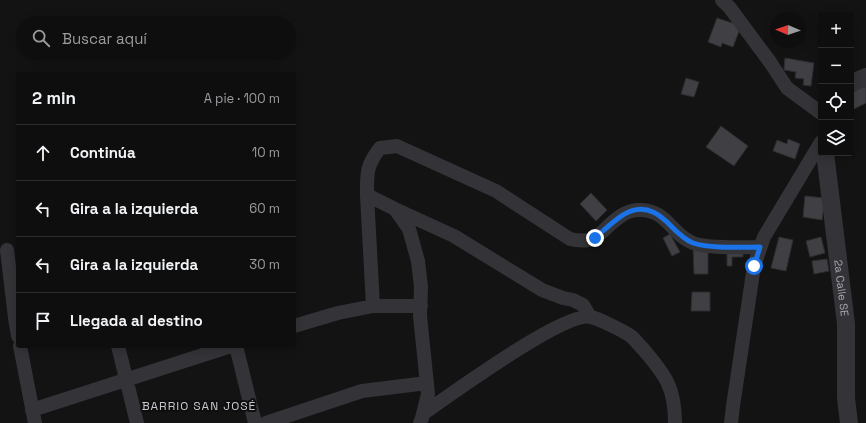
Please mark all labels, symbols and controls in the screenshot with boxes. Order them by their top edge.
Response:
north arrow [770,12,806,48]
map controls [818,12,854,156]
button: + [818,12,854,48]
search box [16,16,296,60]
icon: search [30,27,52,49]
text: Buscar aquí [62,29,147,48]
button: − [818,48,854,84]
button: locate [818,84,854,120]
text: 2 min [32,87,76,109]
text: A pie · 100 m [204,90,280,107]
button: layers [818,120,854,156]
icon: ahead [32,142,54,164]
text: Continúa [70,143,136,162]
text: 10 m [252,144,280,161]
icon: left [32,198,54,220]
text: Gira a la izquierda [70,199,198,218]
text: 60 m [249,200,280,217]
route end [586,229,604,247]
icon: left [32,254,54,276]
text: Gira a la izquierda [70,255,198,274]
text: 30 m [249,256,280,273]
route start [745,257,763,275]
street label: 2a Calle SE [831,259,852,317]
icon: arrive [32,310,54,332]
text: Llegada al destino [70,311,203,330]
district label: BARRIO SAN JOSÉ [142,398,256,414]

